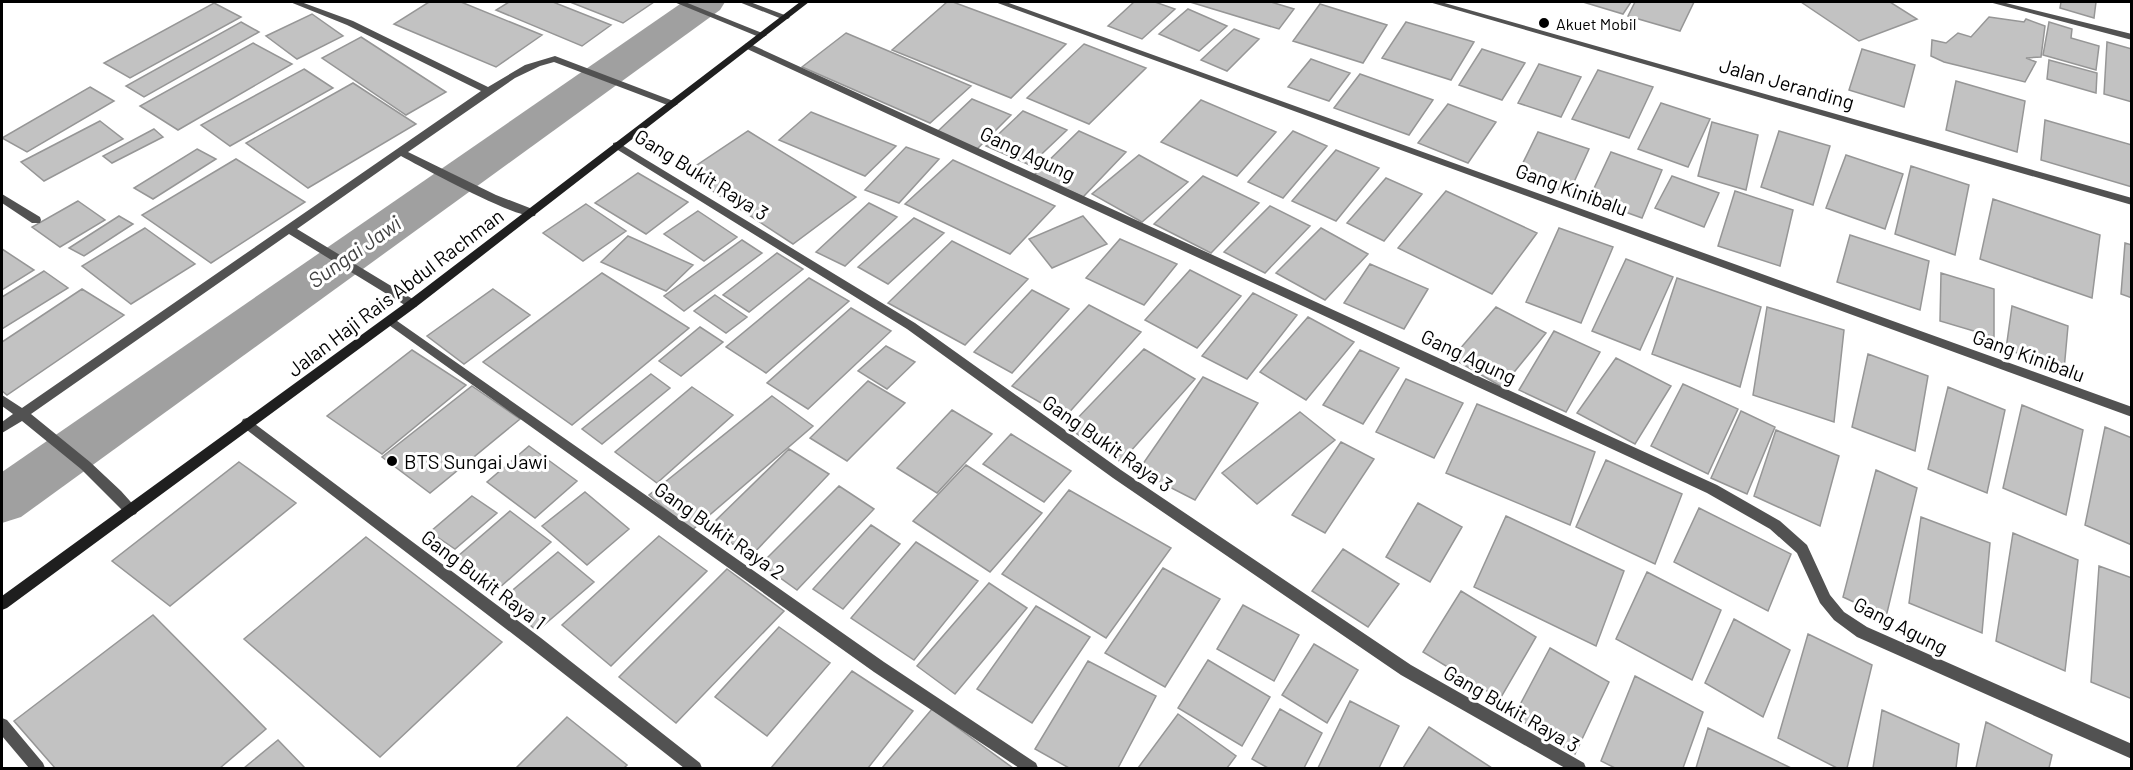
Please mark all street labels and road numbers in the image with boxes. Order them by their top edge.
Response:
street label: Jalan Jeranding [1717,52,1857,114]
street label: Gang Agung [977,120,1079,186]
street label: Gang Bukit Raya 3 [631,123,773,225]
street label: Gang Kinibalu [1513,158,1631,220]
street label: Jalan Haji Rais Abdul Rachman [282,203,508,381]
street label: Gang Agung [1418,323,1520,389]
street label: Gang Kinibalu [1970,324,2088,386]
street label: Gang Bukit Raya 3 [1038,389,1178,497]
street label: Gang Bukit Raya 2 [650,476,790,584]
street label: Gang Bukit Raya 1 [417,524,551,634]
street label: Gang Agung [1850,591,1952,659]
street label: Gang Bukit Raya 3 [1440,659,1584,757]

